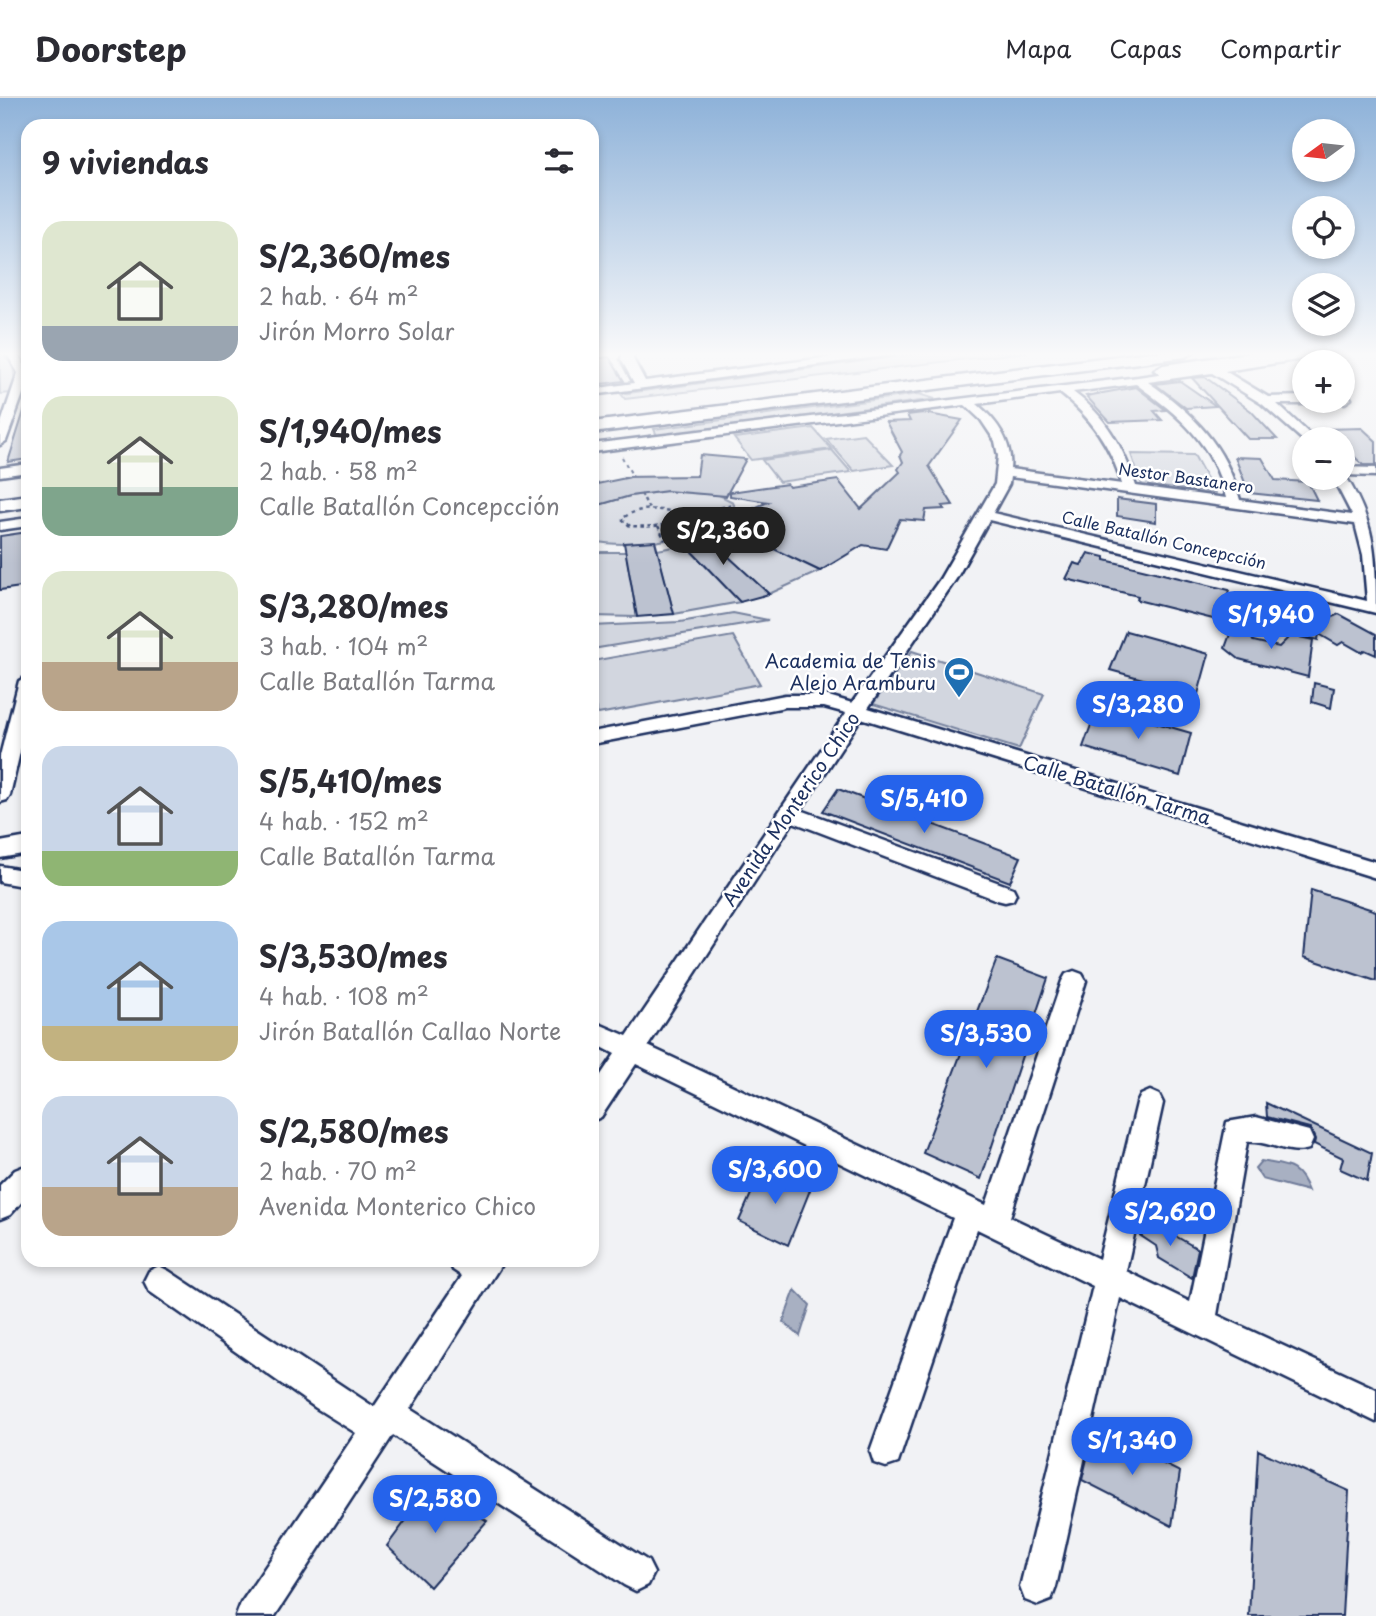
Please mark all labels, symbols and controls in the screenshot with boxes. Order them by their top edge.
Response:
text: Doorstep [35,23,187,73]
text: Mapa [1005,30,1071,66]
text: Capas [1109,30,1182,66]
text: Compartir [1220,30,1341,66]
north arrow [1292,119,1354,182]
map controls [1292,119,1355,490]
text: 9 viviendas [42,139,209,184]
icon: filters [540,142,578,180]
button: locate [1292,196,1355,259]
text: S/2,360/mes [259,233,450,278]
icon: home [98,249,182,333]
button: layers [1292,273,1355,336]
text: 2 hab. · 64 m² [259,278,419,313]
text: Jirón Morro Solar [259,313,454,348]
button: + [1292,350,1355,413]
text: S/1,940/mes [259,408,442,453]
icon: home [98,424,182,508]
button: − [1292,427,1355,490]
text: 2 hab. · 58 m² [259,453,418,488]
street label: Nestor Bastanero [1117,456,1255,498]
text: Calle Batallón Concepcción [259,488,560,523]
street label: Calle Batallón Concepcción [1060,504,1269,574]
pin: S/2,360 [658,508,788,567]
text: S/2,360 [676,512,770,547]
text: S/3,280/mes [259,583,448,628]
pin: S/1,940 [1206,592,1336,651]
text: S/1,940 [1228,596,1314,631]
icon: home [98,599,182,683]
text: 3 hab. · 104 m² [259,628,428,663]
place label: Academia de Tenis Alejo Aramburu [765,646,936,696]
sports icon: Academia de Tenis Alejo Aramburu [942,655,976,699]
text: Calle Batallón Tarma [259,663,495,698]
pin: S/3,280 [1073,682,1203,741]
text: S/3,280 [1092,686,1184,721]
street label: Avenida Monterico Chico [715,706,866,911]
street label: Calle Batallón Tarma [1020,747,1215,831]
text: S/5,410/mes [259,758,442,803]
icon: home [98,774,182,858]
pin: S/5,410 [859,776,989,835]
text: S/5,410 [881,780,967,815]
text: 4 hab. · 152 m² [259,803,429,838]
text: Calle Batallón Tarma [259,838,495,873]
text: S/3,530/mes [259,933,448,978]
icon: home [98,949,182,1033]
text: 4 hab. · 108 m² [259,978,429,1013]
pin: S/3,530 [921,1010,1051,1070]
text: Jirón Batallón Callao Norte [259,1013,561,1048]
text: S/3,530 [940,1015,1032,1050]
text: S/2,580/mes [259,1108,449,1153]
icon: home [98,1124,182,1208]
pin: S/3,600 [710,1146,840,1206]
text: S/3,600 [728,1151,822,1186]
text: 2 hab. · 70 m² [259,1153,417,1188]
text: Avenida Monterico Chico [259,1188,536,1223]
pin: S/2,620 [1105,1188,1235,1248]
text: S/2,620 [1124,1193,1216,1228]
pin: S/1,340 [1067,1418,1197,1477]
text: S/1,340 [1087,1422,1177,1457]
pin: S/2,580 [370,1476,500,1535]
text: S/2,580 [389,1480,481,1515]

